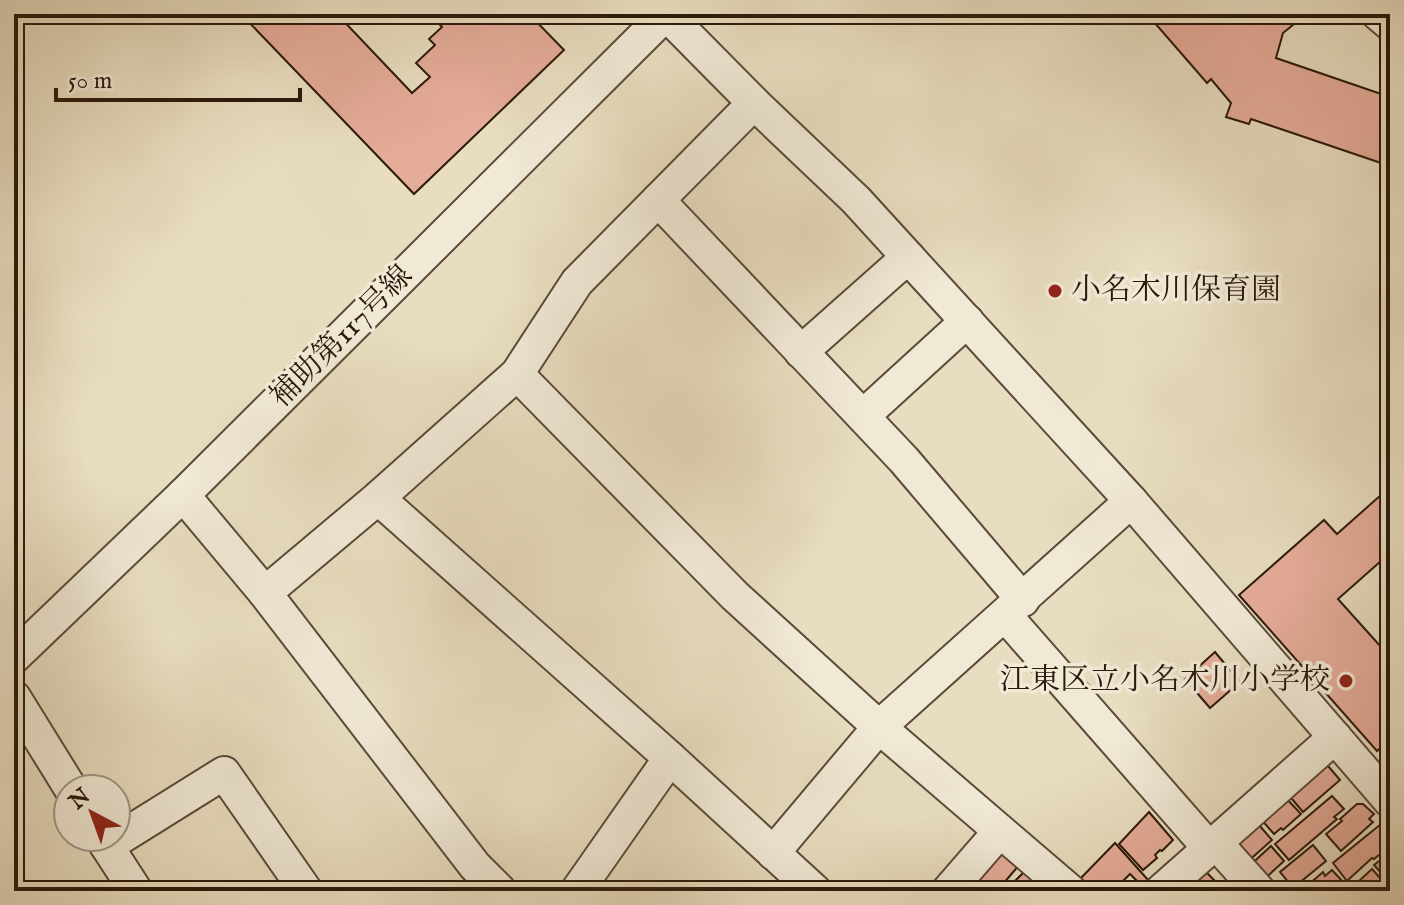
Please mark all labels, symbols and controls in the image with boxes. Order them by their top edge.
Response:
scale bar [56,52,300,102]
text: 50 m [68,66,112,97]
street label: 補助第117号線 [263,258,421,416]
place label: 小名木川保育園 [1071,272,1281,310]
marker: 小名木川保育園 [1046,282,1064,300]
place label: 江東区立小名木川小学校 [1000,662,1330,700]
marker: 江東区立小名木川小学校 [1337,672,1355,690]
north arrow [52,773,132,853]
text: N [63,783,97,817]

